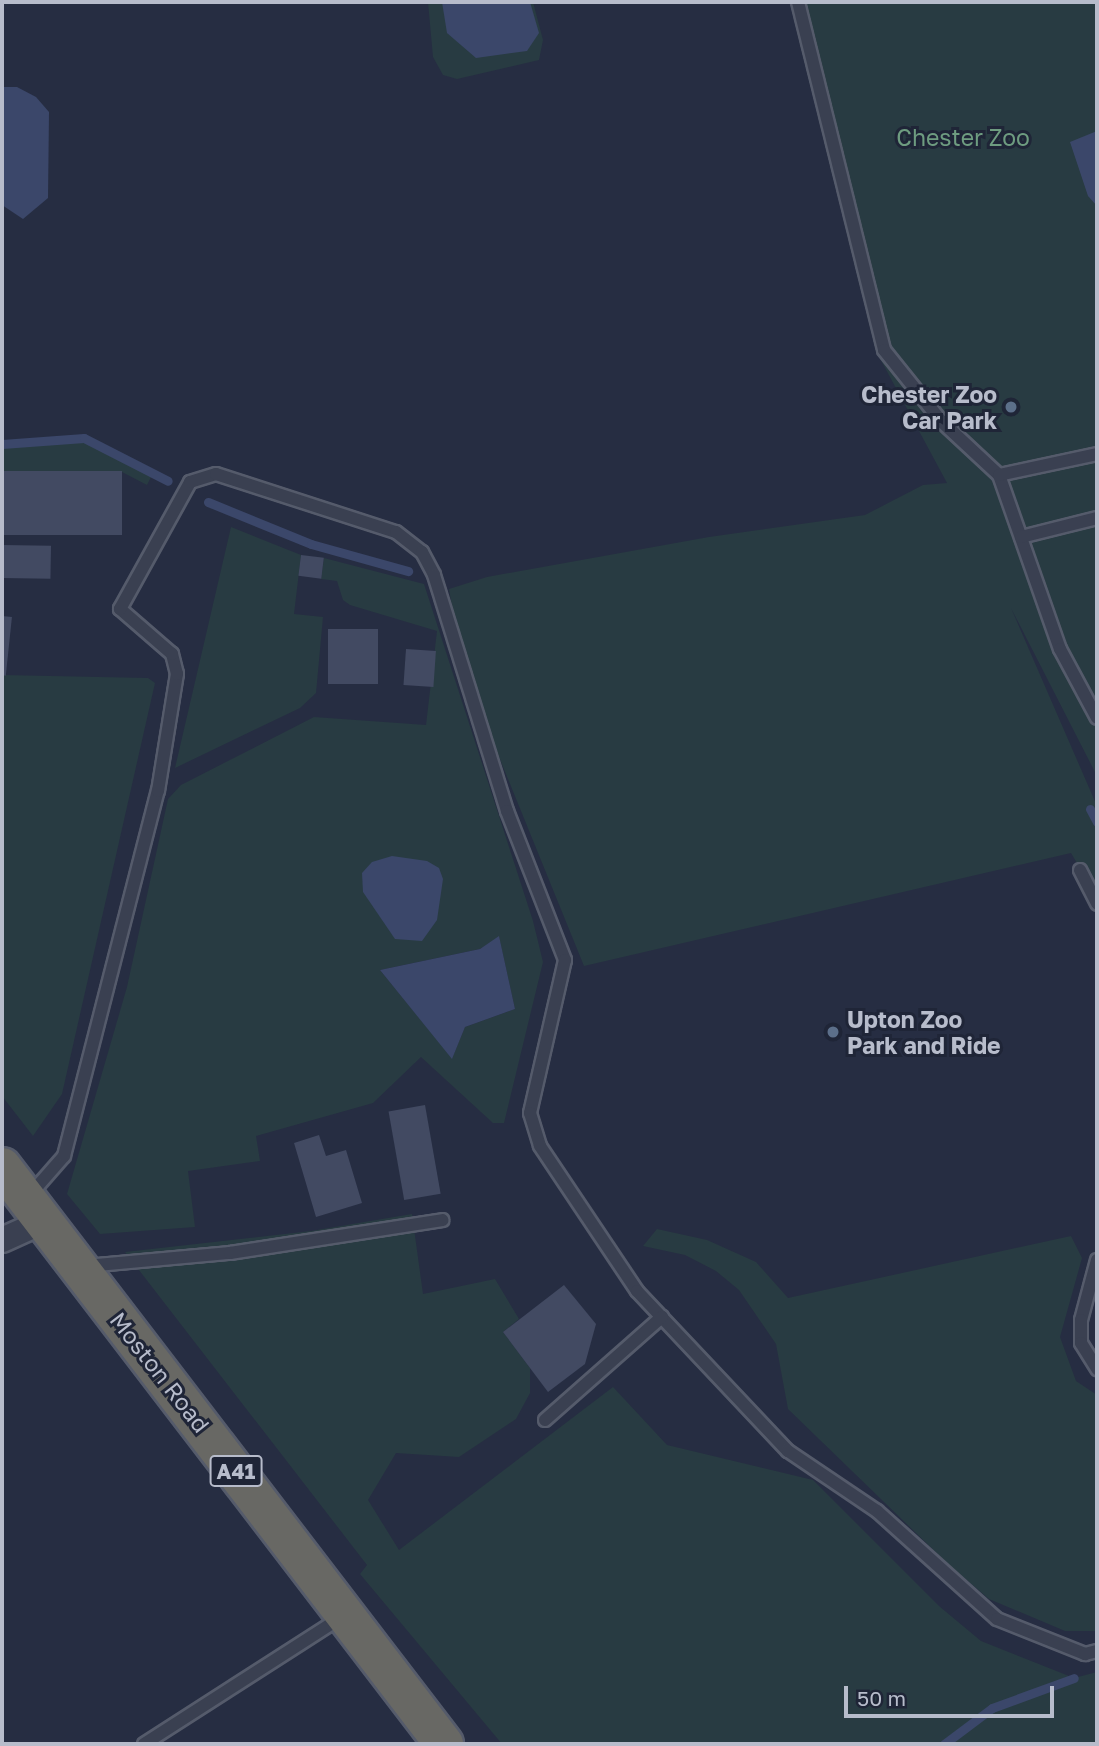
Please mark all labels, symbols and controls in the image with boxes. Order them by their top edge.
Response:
park label: Chester Zoo [896,123,1030,151]
place label: Chester Zoo Car Park [861,380,997,434]
marker: Chester Zoo Car Park [1003,399,1019,415]
place label: Upton Zoo Park and Ride [847,1005,1001,1059]
marker: Upton Zoo Park and Ride [825,1024,841,1040]
street label: Moston Road [104,1306,216,1438]
road number: A41 [208,1454,264,1488]
scale bar [847,1672,1057,1716]
text: 50 m [857,1685,906,1711]

